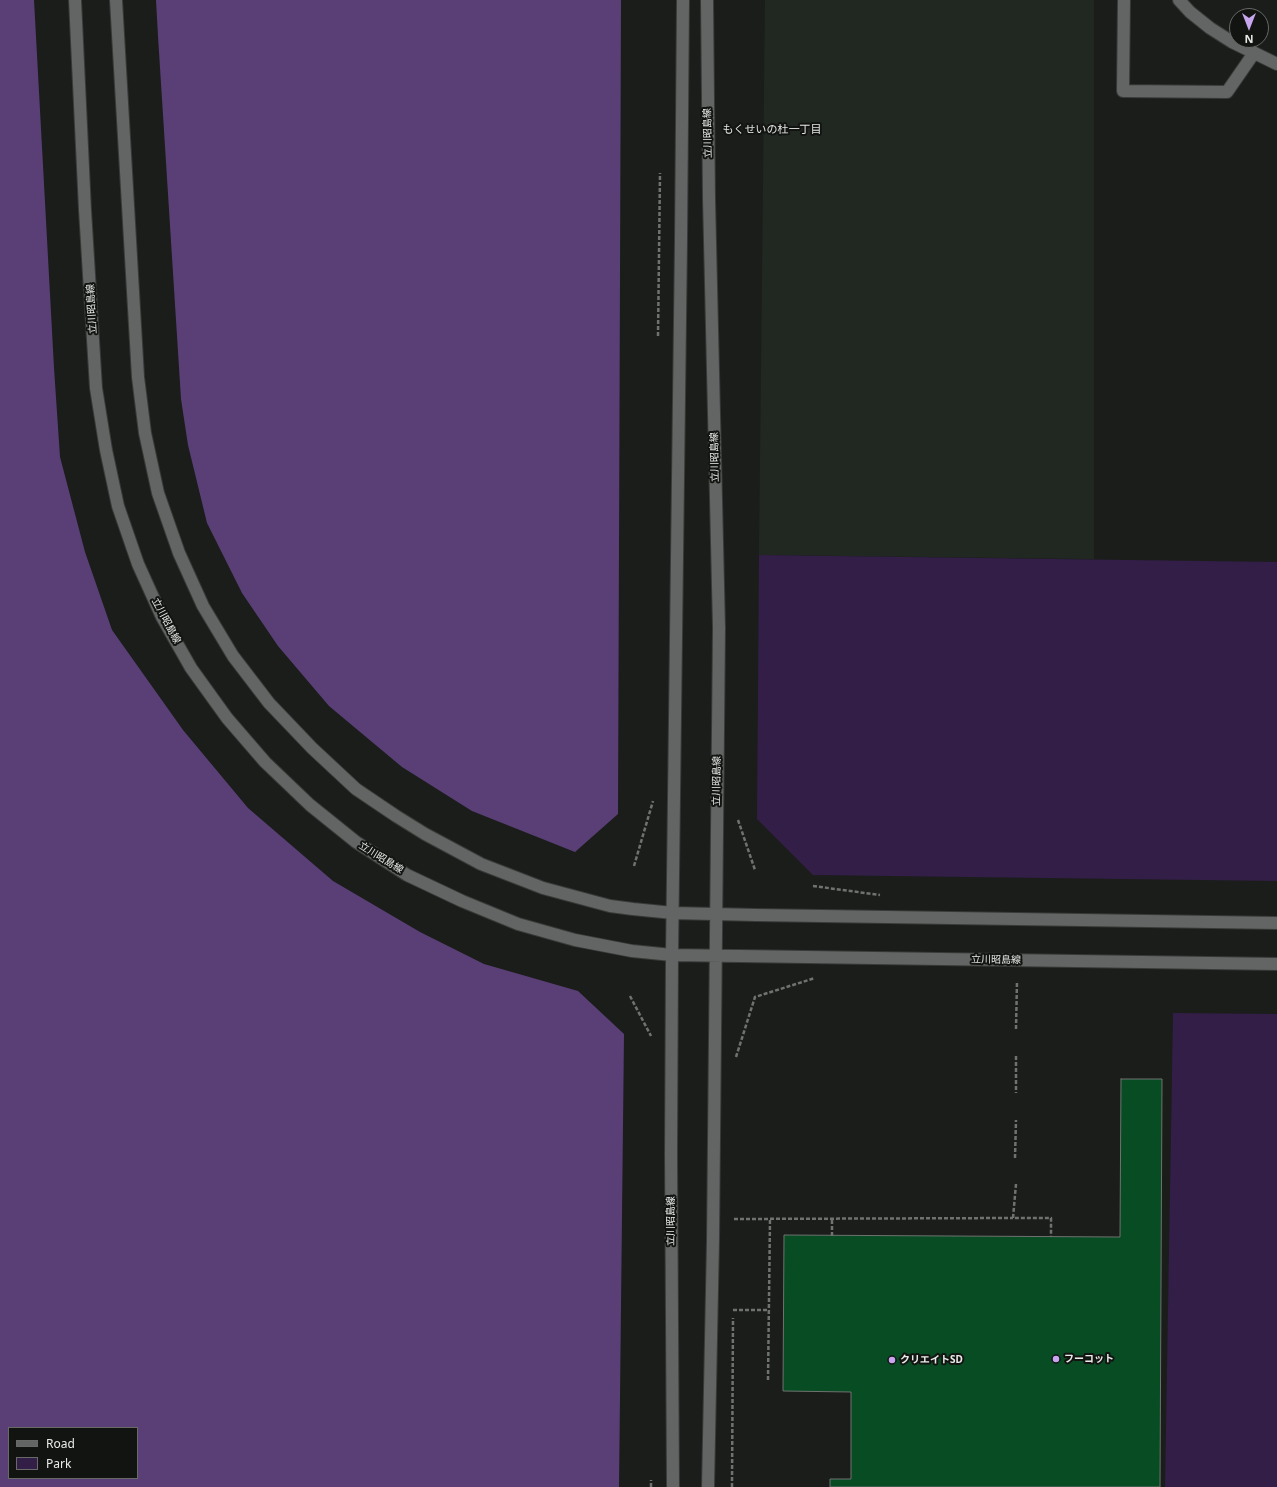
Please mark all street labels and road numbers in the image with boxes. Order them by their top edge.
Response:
street label: 立川昭島線 [702,108,714,158]
street label: 立川昭島線 [85,284,99,334]
street label: 立川昭島線 [709,432,721,482]
street label: 立川昭島線 [149,596,183,646]
street label: 立川昭島線 [711,756,723,806]
street label: 立川昭島線 [357,840,405,876]
street label: 立川昭島線 [971,954,1021,966]
street label: 立川昭島線 [665,1196,677,1246]

